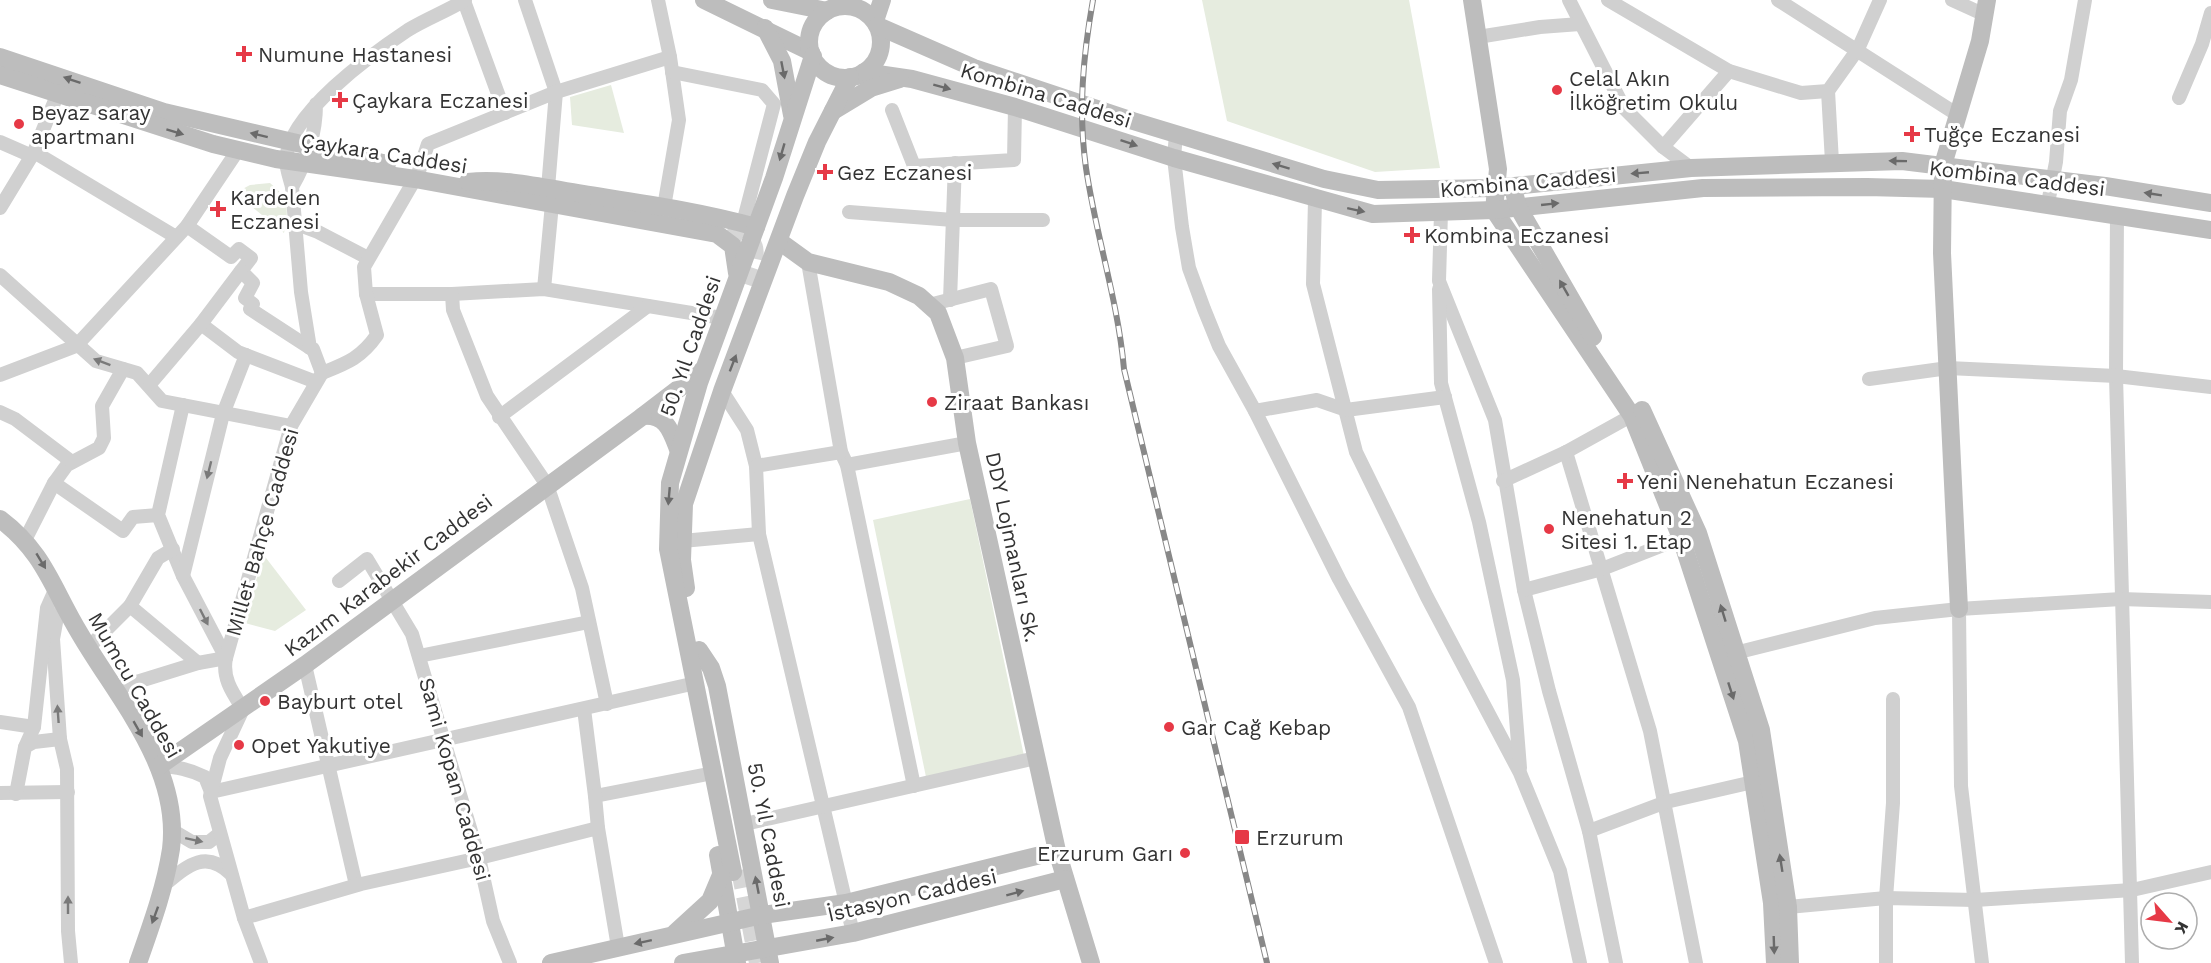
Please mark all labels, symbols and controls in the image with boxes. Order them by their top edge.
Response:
place label: Numune Hastanesi [258,42,452,67]
marker: Numune Hastanesi [235,45,253,63]
street label: Kombina Caddesi [958,57,1134,133]
one-way arrow [779,61,788,80]
place label: Celal Akın İlköğretim Okulu [1569,66,1738,115]
one-way arrow [63,75,81,84]
one-way arrow [933,83,951,92]
marker: Celal Akın İlköğretim Okulu [1550,83,1564,97]
place label: Çaykara Eczanesi [352,88,529,113]
marker: Çaykara Eczanesi [333,93,347,107]
place label: Beyaz saray apartmanı [31,100,151,149]
marker: Beyaz saray apartmanı [12,117,26,131]
place label: Tuğçe Eczanesi [1924,122,2080,147]
street label: Çaykara Caddesi [299,127,469,179]
marker: Tuğçe Eczanesi [1905,127,1919,141]
one-way arrow [166,128,184,137]
one-way arrow [250,129,268,139]
one-way arrow [1120,139,1138,148]
one-way arrow [776,143,786,161]
street label: Kombina Caddesi [1928,155,2106,201]
one-way arrow [1888,156,1907,166]
place label: Gez Eczanesi [837,160,972,185]
one-way arrow [1272,161,1290,170]
street label: Kombina Caddesi [1439,162,1617,202]
marker: Gez Eczanesi [818,165,832,179]
one-way arrow [1630,168,1649,178]
place label: Kardelen Eczanesi [230,185,320,234]
one-way arrow [2144,189,2163,198]
one-way arrow [1541,199,1560,209]
marker: Kardelen Eczanesi [211,202,225,216]
one-way arrow [1347,206,1365,216]
place label: Kombina Eczanesi [1424,223,1609,248]
marker: Kombina Eczanesi [1405,228,1419,242]
street label: 50. Yıl Caddesi [654,272,726,420]
one-way arrow [1559,280,1570,296]
one-way arrow [729,354,738,372]
one-way arrow [93,357,111,367]
place label: Ziraat Bankası [944,390,1089,415]
marker: Ziraat Bankası [925,395,939,409]
street label: Millet Bahçe Caddesi [220,425,304,639]
street label: DDY Lojmanları Sk. [981,449,1045,645]
one-way arrow [203,461,213,479]
place label: Yeni Nenehatun Eczanesi [1637,469,1894,494]
marker: Yeni Nenehatun Eczanesi [1618,474,1632,488]
one-way arrow [664,487,674,506]
street label: Kazım Karabekir Caddesi [279,488,497,662]
place label: Nenehatun 2 Sitesi 1. Etap [1561,505,1692,554]
marker: Nenehatun 2 Sitesi 1. Etap [1542,522,1556,536]
one-way arrow [35,552,46,569]
one-way arrow [1718,604,1727,622]
street label: Mumcu Caddesi [83,608,187,762]
one-way arrow [199,608,209,626]
street label: Sami Kopan Caddesi [414,675,496,883]
one-way arrow [1727,682,1736,700]
place label: Bayburt otel [277,689,403,714]
marker: Bayburt otel [258,694,272,708]
one-way arrow [53,704,63,723]
place label: Gar Cağ Kebap [1181,715,1331,740]
marker: Gar Cağ Kebap [1162,720,1176,734]
one-way arrow [133,721,143,738]
place label: Opet Yakutiye [251,733,391,758]
marker: Opet Yakutiye [232,738,246,752]
street label: 50. Yıl Caddesi [743,760,795,910]
place label: Erzurum [1256,825,1344,850]
marker: Erzurum [1233,828,1251,846]
one-way arrow [185,836,204,845]
place label: Erzurum Garı [1037,841,1173,866]
marker: Erzurum Garı [1178,846,1192,860]
one-way arrow [1777,853,1786,872]
street label: İstasyon Caddesi [825,863,999,927]
one-way arrow [752,875,761,894]
one-way arrow [1006,888,1024,897]
north arrow [2139,891,2199,951]
one-way arrow [63,895,73,914]
one-way arrow [149,906,159,924]
text: K [2171,918,2193,937]
one-way arrow [816,934,835,943]
one-way arrow [1769,935,1778,954]
one-way arrow [634,937,653,947]

